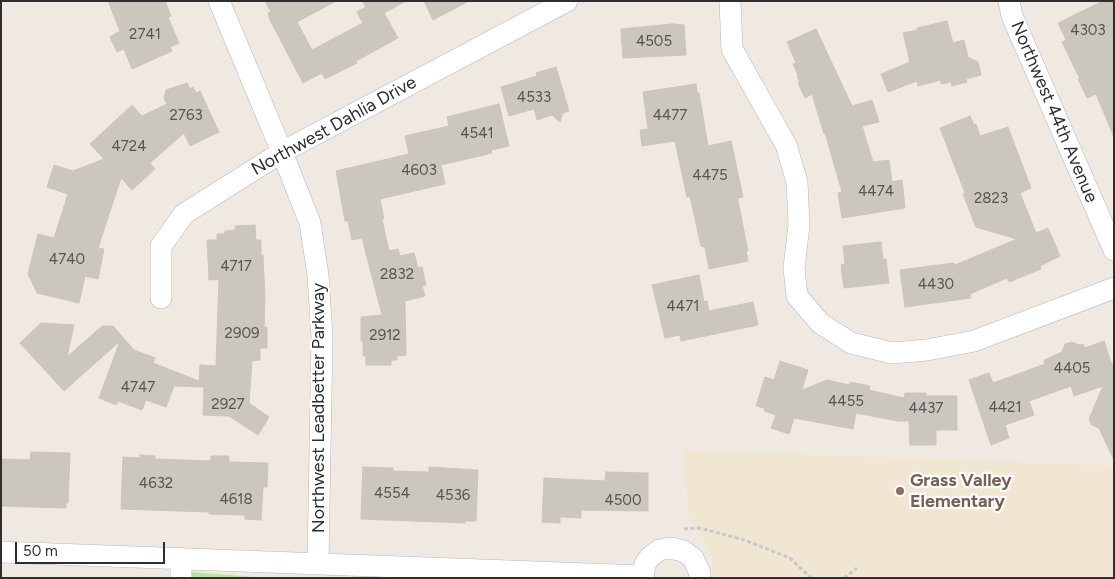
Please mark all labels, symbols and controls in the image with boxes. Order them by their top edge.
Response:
street label: Northwest 44th Avenue [1006,18,1102,206]
house number: 4303 [1070,22,1106,40]
house number: 2741 [129,26,161,44]
house number: 4505 [636,33,672,51]
street label: Northwest Dahlia Drive [248,72,420,180]
house number: 4533 [517,89,551,107]
house number: 2763 [169,107,203,125]
house number: 4477 [653,107,687,125]
house number: 4541 [460,125,494,143]
house number: 4724 [111,138,147,156]
house number: 4603 [401,162,437,180]
house number: 4475 [692,167,728,185]
house number: 4474 [858,183,894,201]
house number: 2823 [974,190,1008,208]
house number: 4740 [49,251,85,269]
house number: 4717 [220,258,252,276]
house number: 2832 [380,266,414,284]
house number: 4430 [918,276,954,294]
street label: Northwest Leadbetter Parkway [308,283,330,533]
house number: 4471 [667,298,699,316]
house number: 2909 [225,325,259,343]
house number: 2912 [369,327,401,345]
house number: 4405 [1054,360,1090,378]
house number: 4747 [121,379,155,397]
house number: 4455 [828,393,864,411]
house number: 2927 [211,396,245,414]
house number: 4421 [988,399,1022,417]
house number: 4437 [909,400,943,418]
place label: Grass Valley Elementary [910,470,1011,512]
house number: 4632 [139,475,173,493]
house number: 4554 [374,485,410,503]
marker: Grass Valley Elementary [894,485,906,497]
house number: 4536 [436,487,470,505]
house number: 4618 [219,491,253,509]
house number: 4500 [604,492,642,510]
scale bar [18,532,168,564]
text: 50 m [23,542,58,560]

